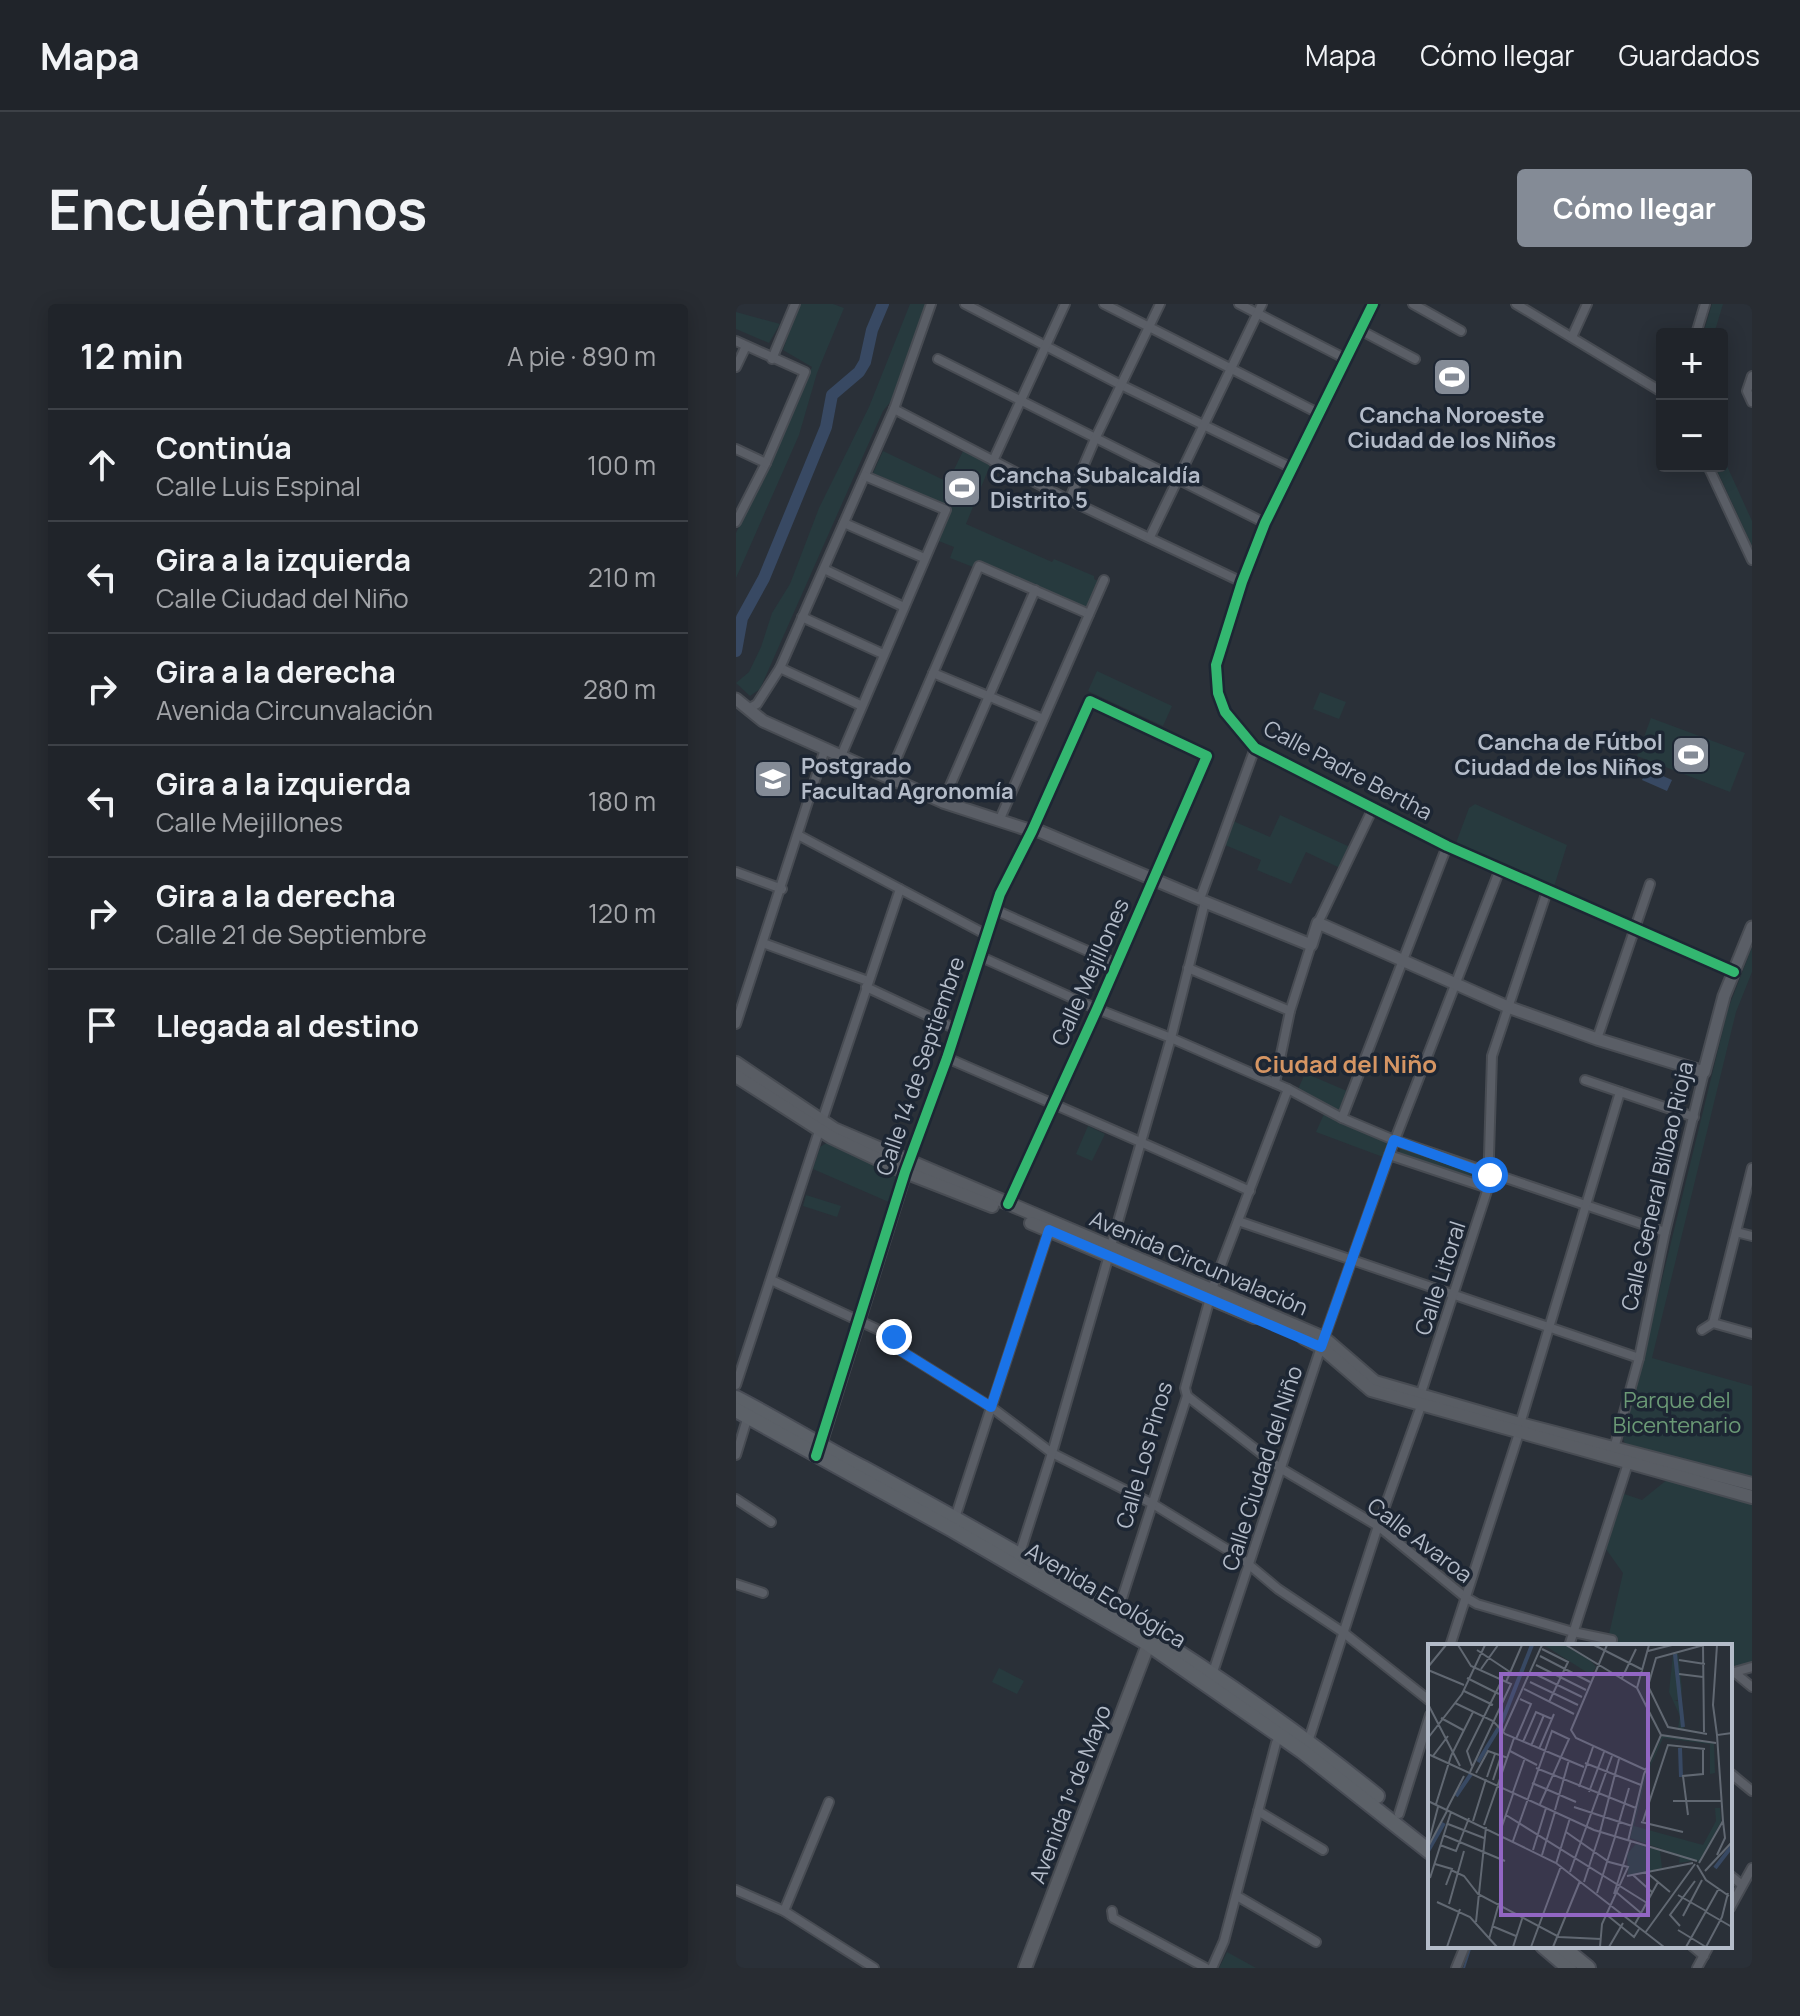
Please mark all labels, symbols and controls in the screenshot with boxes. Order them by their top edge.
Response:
text: Mapa [40,29,140,81]
text: Mapa [1305,36,1376,74]
text: Cómo llegar [1420,36,1574,74]
text: Guardados [1618,36,1760,74]
button: Cómo llegar [1517,169,1752,247]
text: Encuéntranos [48,170,427,247]
map controls [1656,328,1728,472]
button: + [1656,328,1728,400]
text: 12 min [80,333,183,379]
text: A pie · 890 m [507,338,656,374]
sports icon: Cancha Noroeste Ciudad de los Niños [1431,356,1473,398]
place label: Cancha Noroeste Ciudad de los Niños [1348,400,1556,455]
button: − [1656,400,1728,472]
text: Continúa [156,427,292,468]
icon: ahead [80,443,124,487]
text: 100 m [587,447,656,483]
place label: Cancha Subalcaldía Distrito 5 [990,460,1200,515]
sports icon: Cancha Subalcaldía Distrito 5 [941,467,983,509]
text: Calle Luis Espinal [156,468,361,504]
text: Gira a la izquierda [156,539,411,580]
icon: left [80,555,124,599]
text: 210 m [588,559,656,595]
text: Calle Ciudad del Niño [156,580,409,616]
text: Gira a la derecha [156,651,396,692]
icon: right [80,667,124,711]
text: 280 m [583,671,656,707]
text: Avenida Circunvalación [156,692,433,728]
street label: Calle Padre Bertha [1258,713,1438,827]
place label: Cancha de Fútbol Ciudad de los Niños [1455,727,1663,782]
sports icon: Cancha de Fútbol Ciudad de los Niños [1670,734,1712,776]
place label: Postgrado Facultad Agronomía [801,751,1014,806]
school or university icon: Postgrado Facultad Agronomía [752,758,794,800]
text: Gira a la izquierda [156,763,411,804]
icon: left [80,779,124,823]
text: 180 m [588,783,656,819]
text: Calle Mejillones [156,804,343,840]
text: Gira a la derecha [156,875,396,916]
icon: right [80,891,124,935]
street label: Calle Mejillones [1044,894,1136,1050]
text: 120 m [588,895,656,931]
text: Calle 21 de Septiembre [156,916,427,952]
street label: Calle 14 de Septiembre [868,952,972,1179]
icon: arrive [80,1003,124,1047]
text: Llegada al destino [156,1005,419,1046]
district label: Ciudad del Niño [1255,1047,1437,1080]
street label: Calle General Bilbao Rioja [1614,1058,1700,1314]
route start [1472,1157,1508,1193]
street label: Avenida Circunvalación [1085,1203,1313,1323]
street label: Calle Litoral [1407,1217,1473,1339]
route end [876,1319,912,1355]
street label: Calle Ciudad del Niño [1215,1362,1309,1574]
street label: Calle Los Pinos [1109,1378,1179,1532]
park label: Parque del Bicentenario [1613,1385,1741,1440]
street label: Calle Avaroa [1361,1491,1479,1589]
street label: Avenida Ecológica [1020,1535,1192,1655]
inset map [1428,1644,1732,1948]
street label: Avenida 1º de Mayo [1022,1700,1118,1888]

